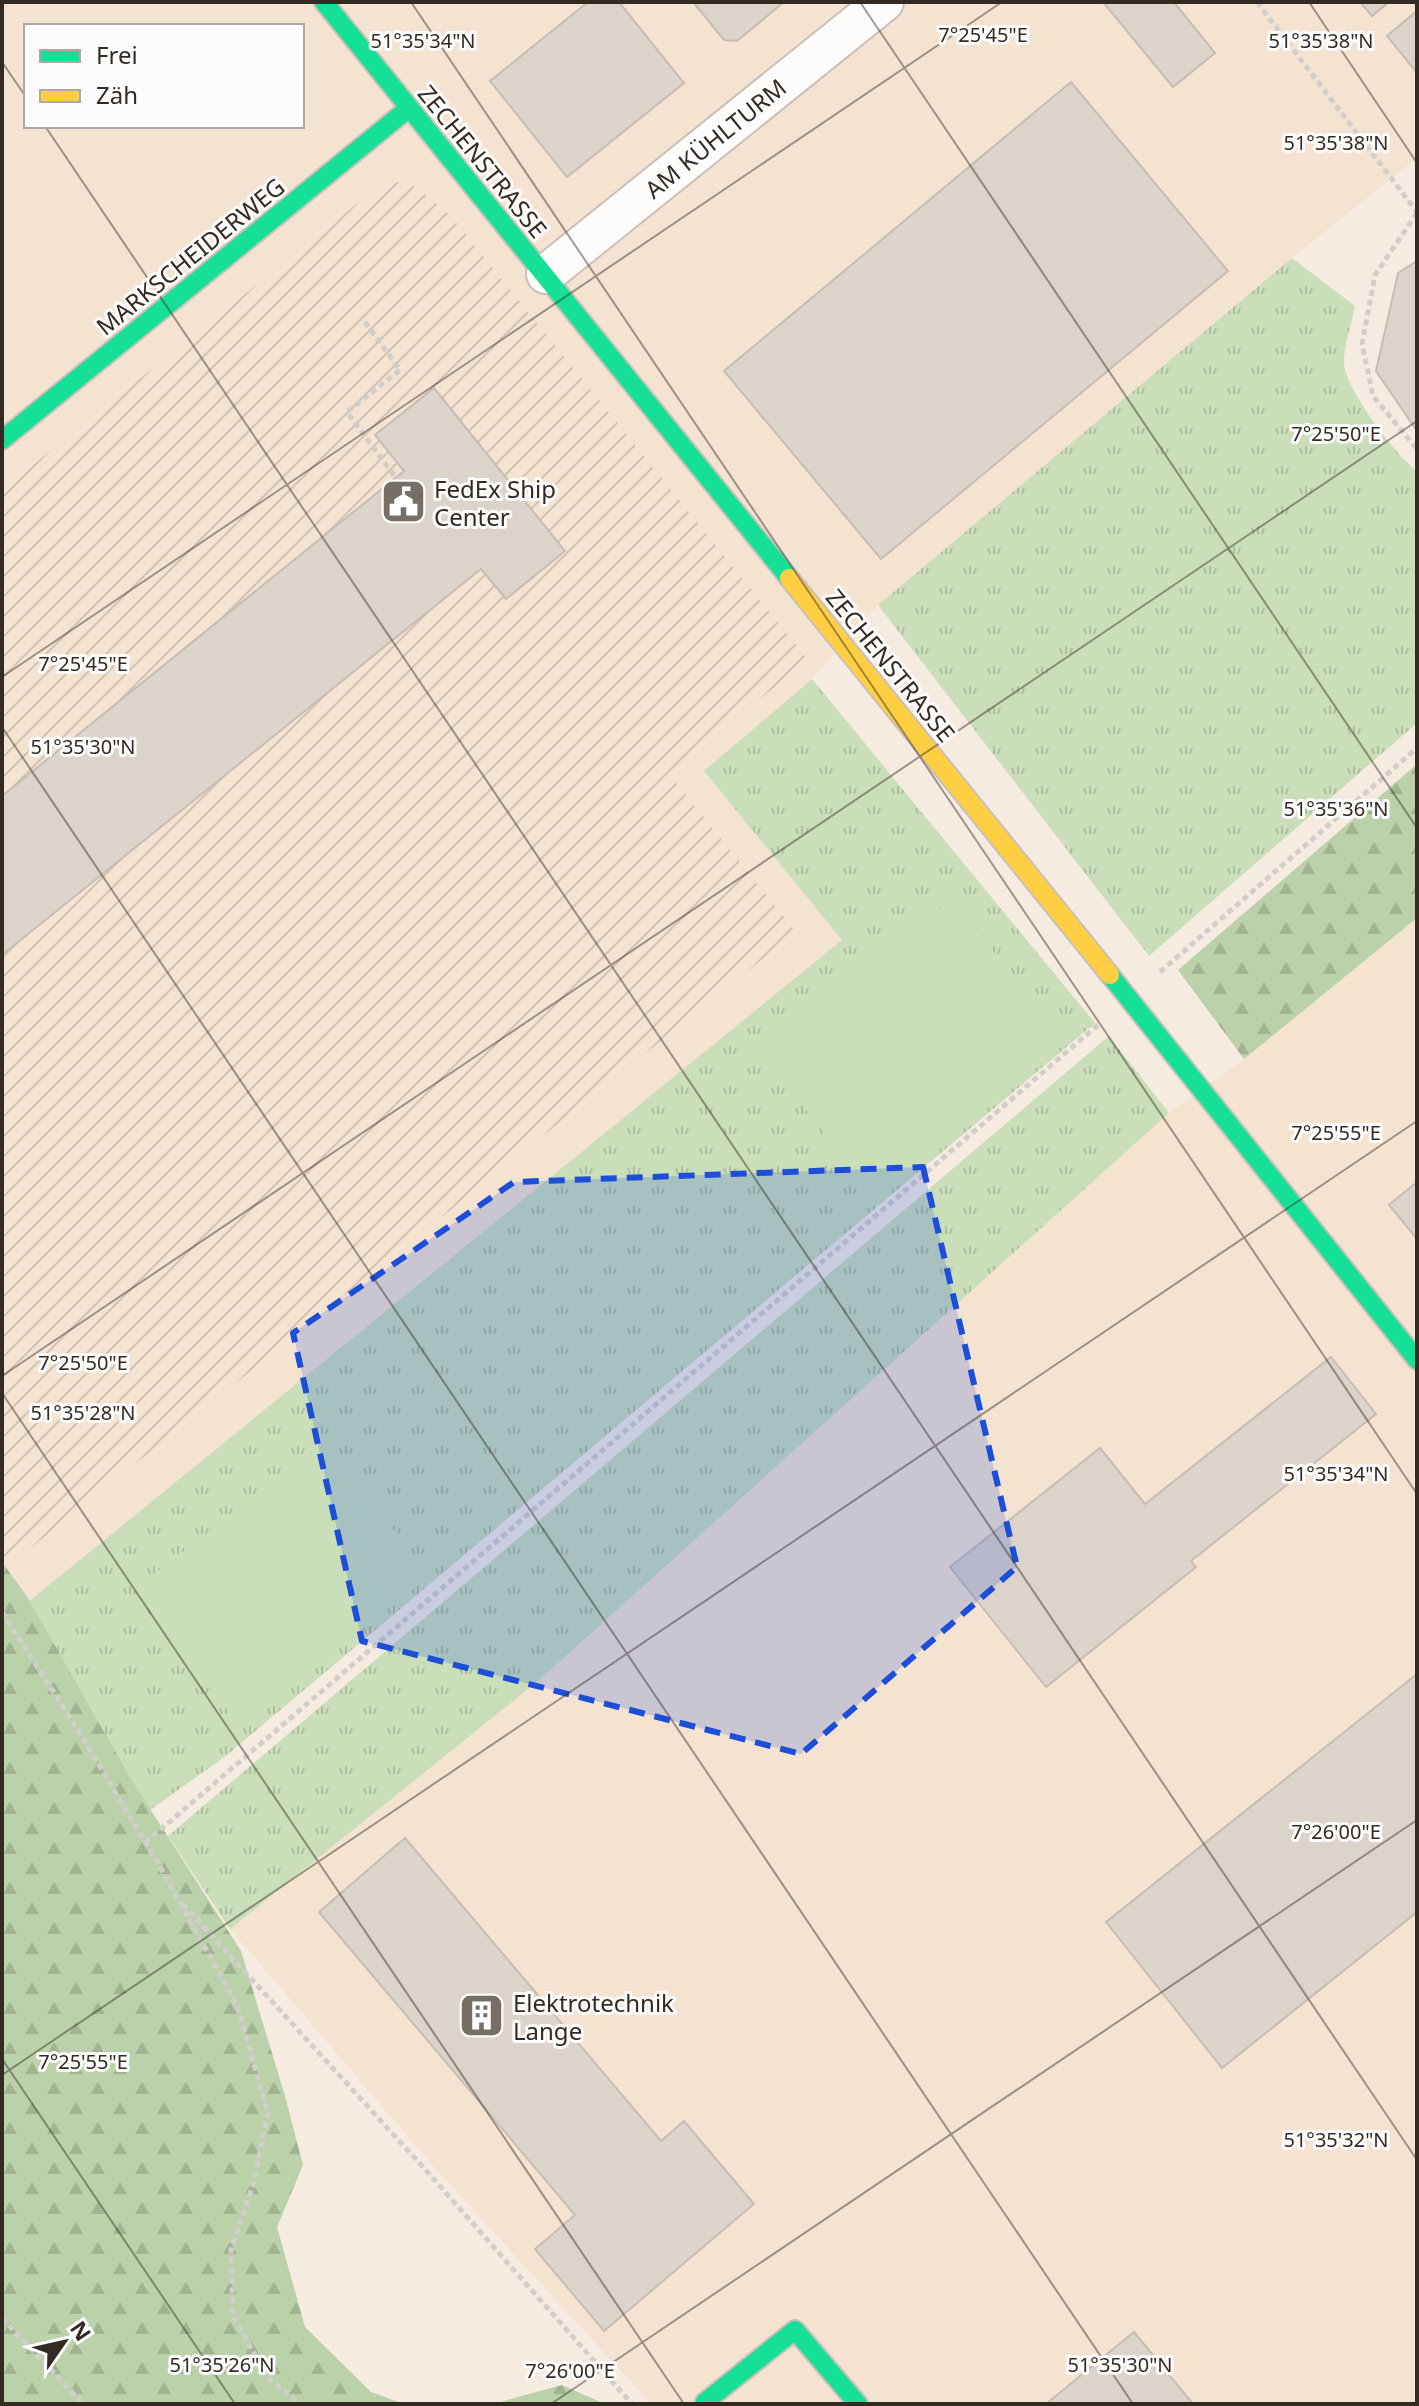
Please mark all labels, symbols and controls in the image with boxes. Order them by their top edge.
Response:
text: 7°25'45"E [938,21,1028,48]
legend [24,24,304,128]
text: 51°35'34"N [370,27,476,54]
text: 51°35'38"N [1268,27,1374,54]
text: Frei [96,38,138,71]
street label: AM KÜHLTURM [637,71,793,205]
text: Zäh [96,78,138,111]
street label: ZECHENSTRASSE [411,78,555,244]
text: 51°35'38"N [1283,129,1389,156]
street label: MARKSCHEIDERWEG [89,170,291,342]
text: 7°25'50"E [1291,420,1381,447]
place label: FedEx Ship Center [434,472,556,533]
public building icon: FedEx Ship Center [379,478,427,526]
street label: ZECHENSTRASSE [819,582,963,748]
text: 7°25'45"E [38,650,128,677]
text: 51°35'30"N [30,733,136,760]
text: 51°35'36"N [1283,795,1389,822]
text: 7°25'55"E [1291,1119,1381,1146]
text: 7°25'50"E [38,1349,128,1376]
text: 51°35'28"N [30,1399,136,1426]
text: 51°35'34"N [1283,1460,1389,1487]
text: 7°26'00"E [1291,1818,1381,1845]
place label: Elektrotechnik Lange [513,1986,674,2047]
building icon: Elektrotechnik Lange [458,1992,506,2040]
text: 7°25'55"E [38,2048,128,2075]
text: 51°35'32"N [1283,2126,1389,2153]
north arrow [24,2302,104,2382]
text: N [64,2314,99,2346]
text: 51°35'26"N [169,2351,275,2378]
text: 51°35'30"N [1067,2351,1173,2378]
text: 7°26'00"E [525,2357,615,2384]

